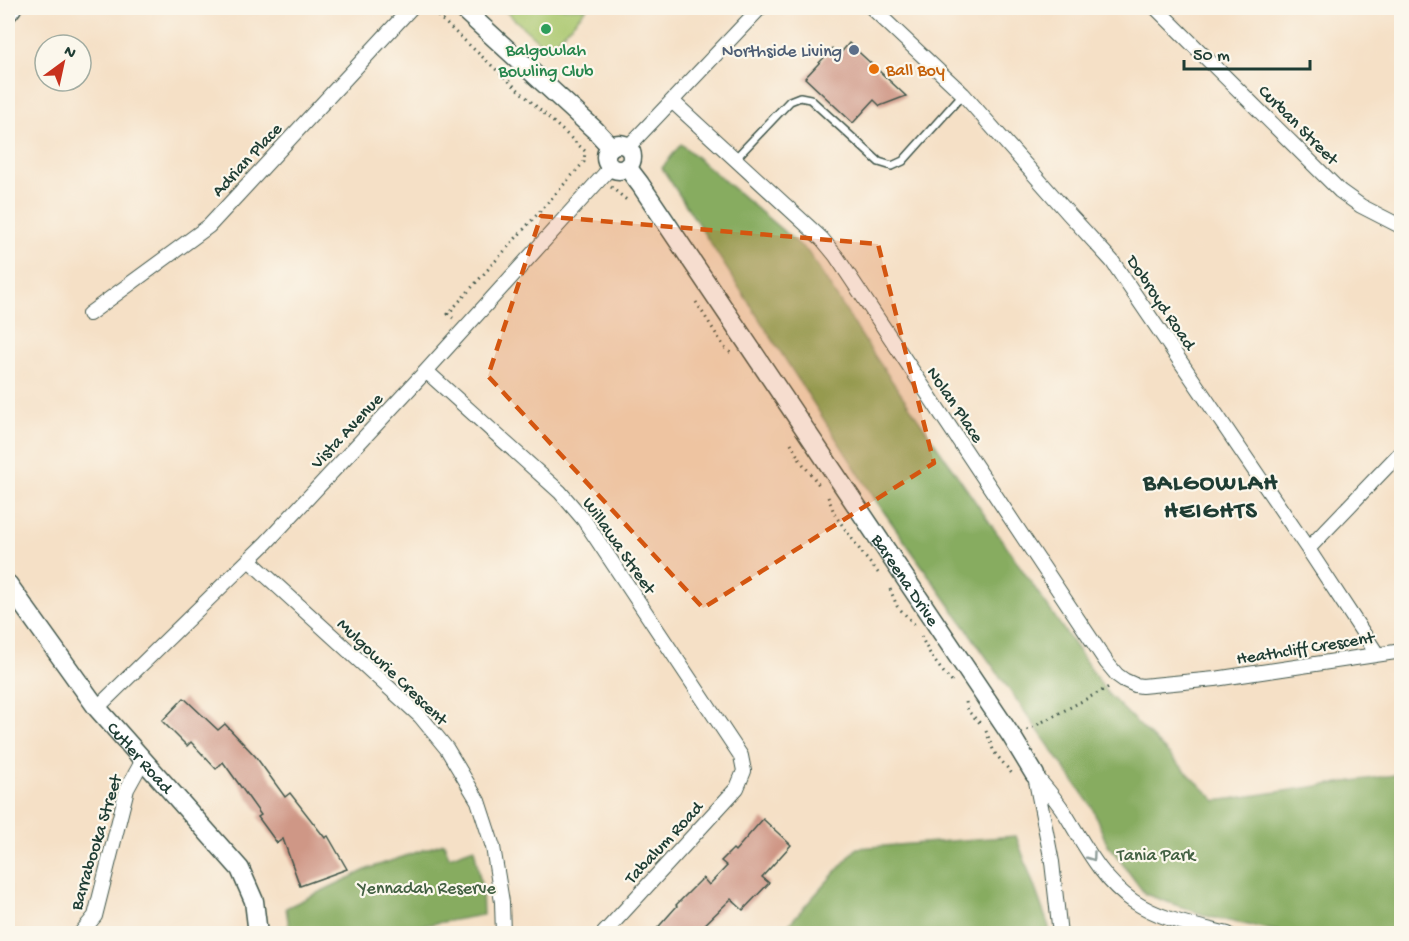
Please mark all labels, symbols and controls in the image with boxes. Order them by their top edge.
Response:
marker: Balgowlah Bowling Club [539,22,553,36]
north arrow [33,33,93,93]
scale bar [1184,33,1310,71]
place label: Balgowlah Bowling Club [497,41,594,83]
place label: Northside Living [722,42,842,63]
text: N [60,43,79,64]
marker: Northside Living [847,43,861,57]
text: 50 m [1193,46,1230,67]
place label: Ball Boy [885,61,945,82]
marker: Ball Boy [867,62,881,76]
street label: Curban Street [1253,81,1343,171]
street label: Adrian Place [208,119,288,202]
street label: Dobroyd Road [1120,251,1200,356]
street label: Nolan Place [921,363,987,448]
street label: Vista Avenue [307,389,389,475]
district label: BALGOWLAH HEIGHTS [1142,470,1279,527]
street label: Willawa Street [577,494,660,600]
street label: Bareena Drive [865,530,943,631]
street label: Mulgowrie Crescent [332,615,452,732]
street label: Heathcliff Crescent [1235,628,1377,671]
street label: Cutler Road [101,718,177,800]
street label: Barrabooka Street [67,771,128,914]
street label: Tabalum Road [621,797,709,890]
park label: Tania Park [1116,846,1197,867]
one-way arrow [1085,851,1096,862]
park label: Yennadah Reserve [356,879,496,900]

